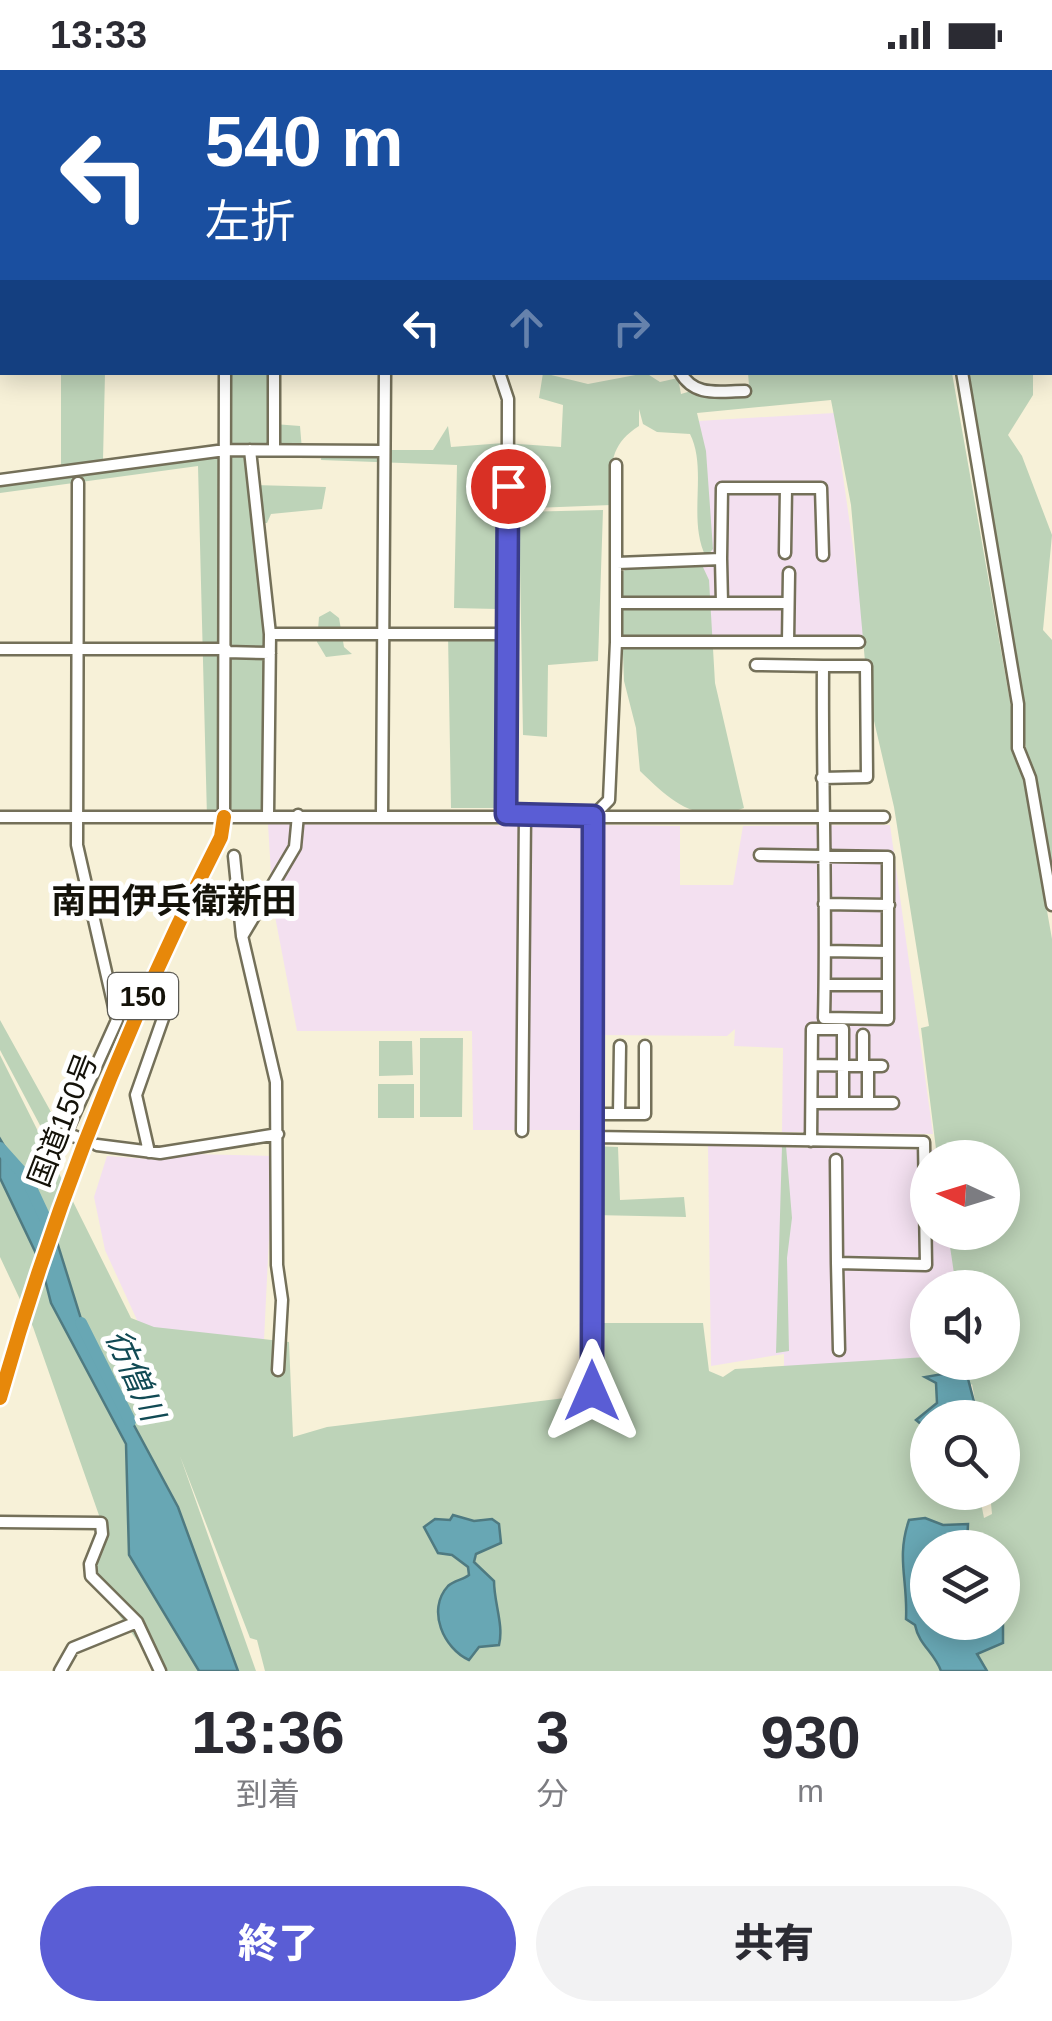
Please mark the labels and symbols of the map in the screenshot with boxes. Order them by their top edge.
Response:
pin [466,444,551,529]
district label: 南田伊兵衛新田 [51,881,297,920]
road number: 150 [108,973,178,1019]
street label: 国道150号 [22,1049,103,1191]
north arrow [910,1140,1020,1250]
water label: 彷僧川 [99,1324,172,1429]
position arrow [540,1339,644,1443]

